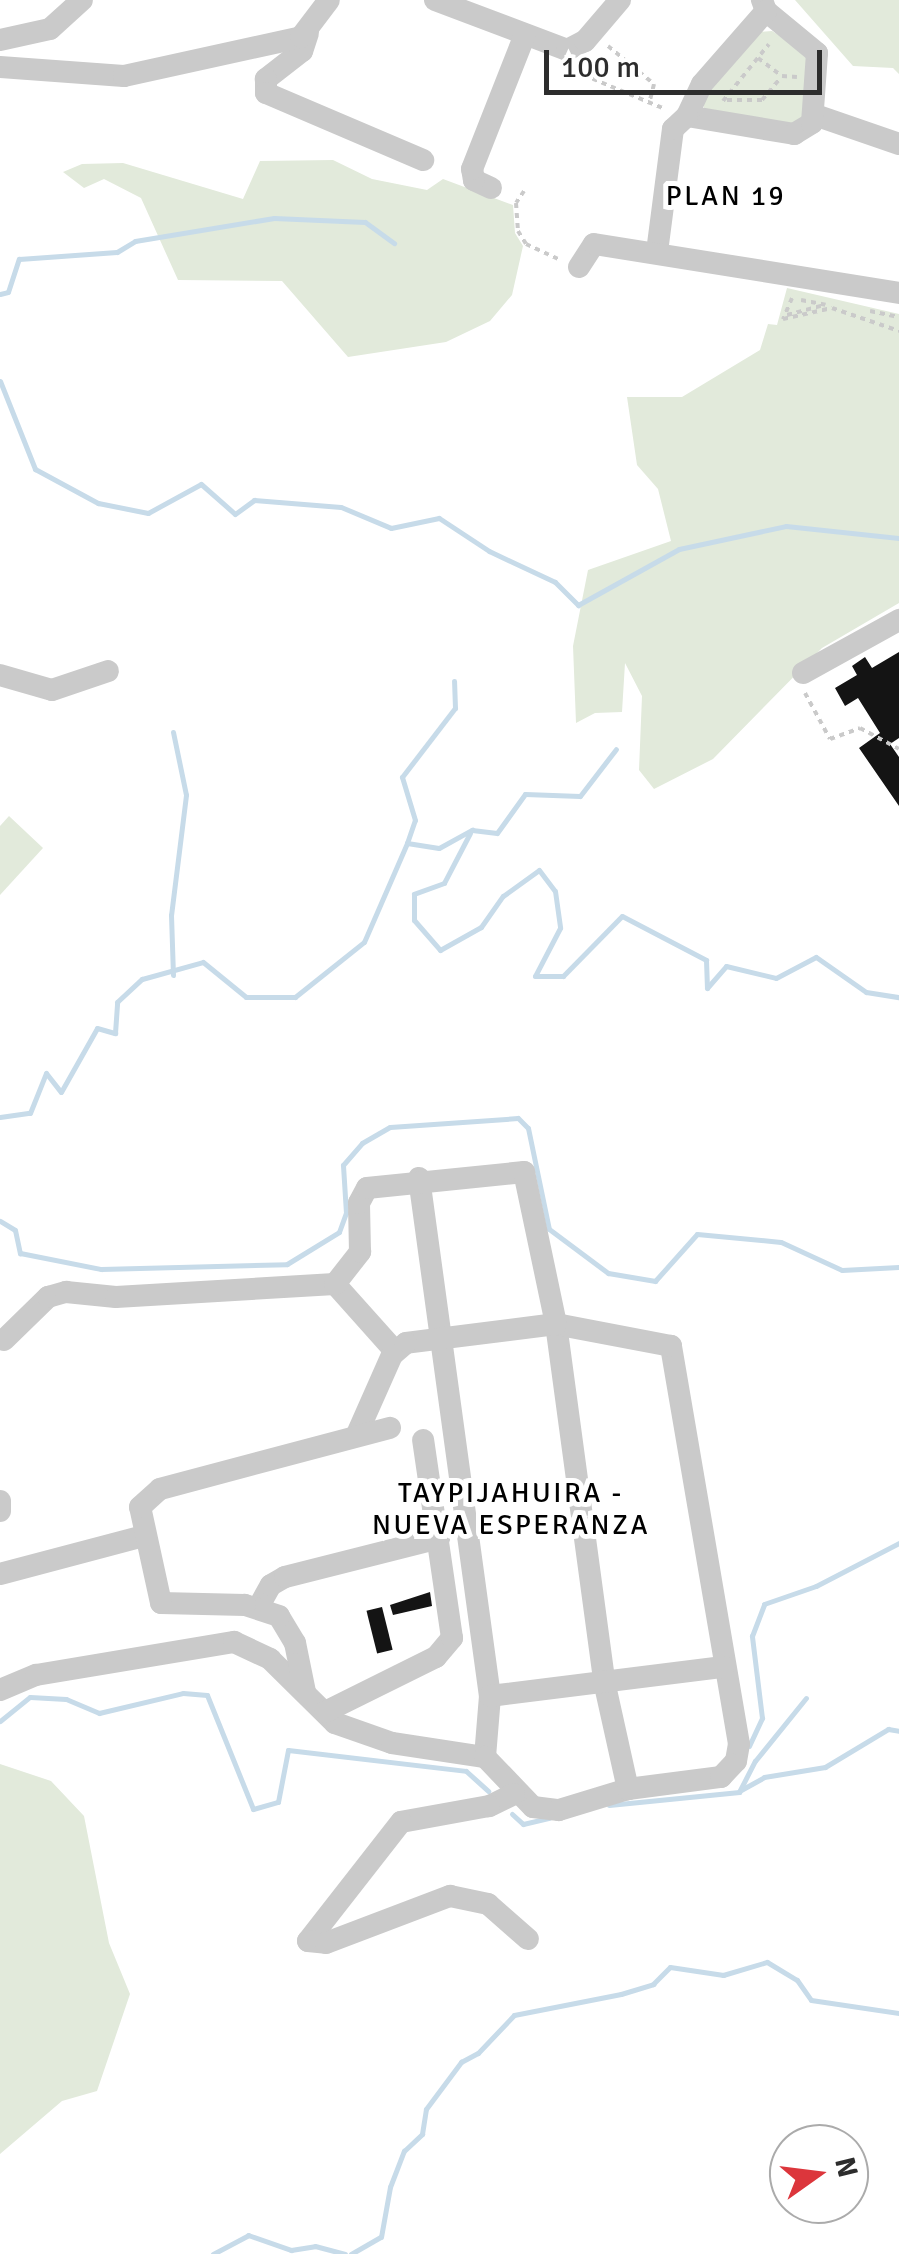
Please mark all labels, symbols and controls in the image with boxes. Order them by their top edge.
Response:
scale bar [549,30,826,92]
text: 100 m [561,49,640,86]
district label: PLAN 19 [666,179,786,213]
district label: TAYPIJAHUIRA - NUEVA ESPERANZA [372,1476,650,1542]
north arrow [769,2124,869,2224]
text: N [827,2154,865,2181]

